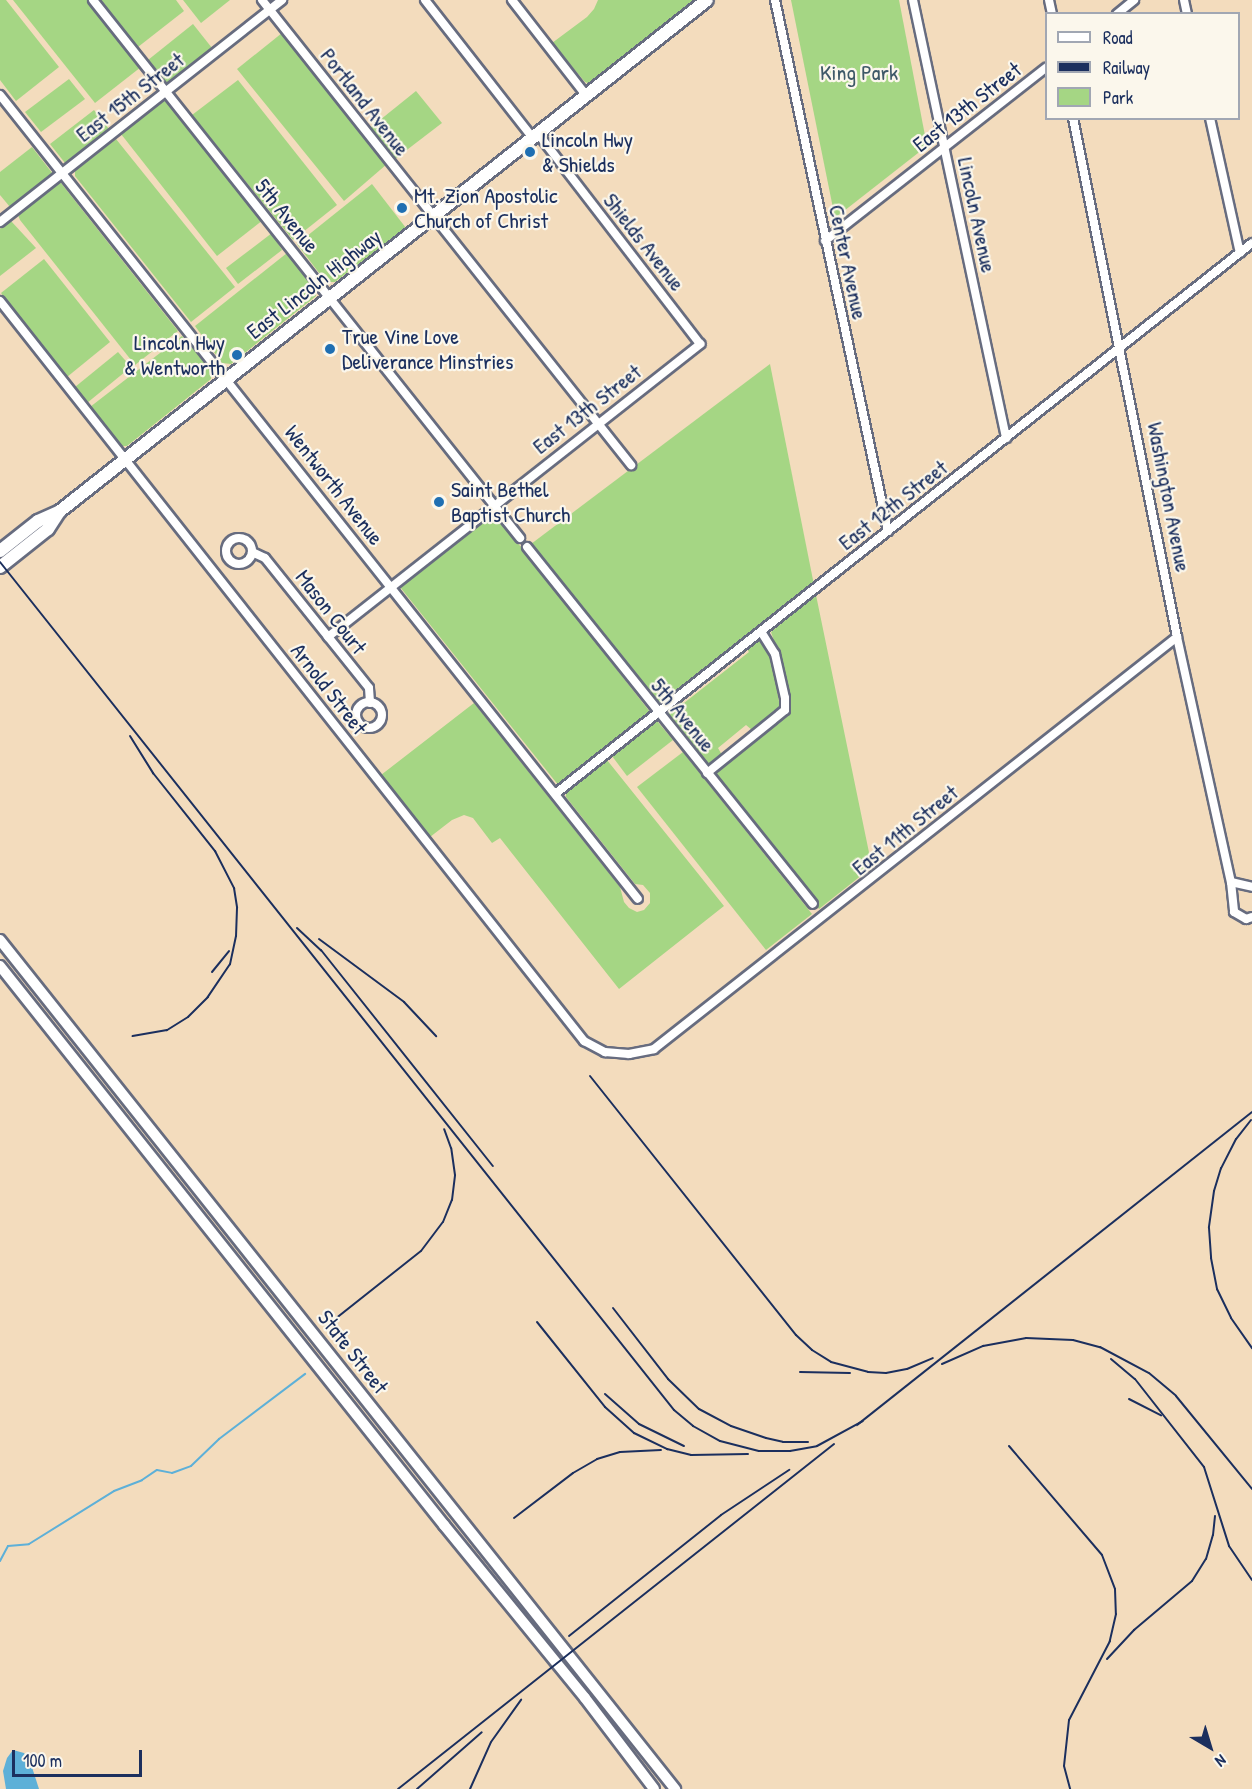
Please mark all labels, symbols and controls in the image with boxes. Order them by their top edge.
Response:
legend [1045,12,1240,120]
text: Road [1103,25,1133,50]
street label: Portland Avenue [315,43,415,161]
street label: East 15th Street [71,47,189,147]
text: Railway [1103,55,1150,80]
street label: East 13th Street [908,56,1026,158]
park label: King Park [820,60,898,86]
text: Park [1103,85,1133,110]
place label: Lincoln Hwy & Shields [542,126,633,178]
marker: Lincoln Hwy & Shields [523,145,537,159]
street label: Lincoln Avenue [952,155,1002,275]
street label: 5th Avenue [249,174,325,258]
place label: Mt. Zion Apostolic Church of Christ [414,182,558,234]
street label: Shields Avenue [598,188,690,296]
marker: Mt. Zion Apostolic Church of Christ [395,201,409,215]
street label: Center Avenue [823,202,873,322]
street label: East Lincoln Highway [242,223,386,345]
place label: True Vine Love Deliverance Minstries [342,323,514,374]
place label: Lincoln Hwy & Wentworth [124,329,225,380]
marker: True Vine Love Deliverance Minstries [323,342,337,356]
marker: Lincoln Hwy & Wentworth [230,348,244,362]
street label: East 13th Street [528,358,646,460]
street label: Wentworth Avenue [279,420,389,550]
street label: Washington Avenue [1142,420,1196,574]
street label: East 12th Street [833,454,953,556]
place label: Saint Bethel Baptist Church [451,476,570,528]
marker: Saint Bethel Baptist Church [432,495,446,509]
street label: Mason Court [290,565,372,659]
street label: Arnold Street [285,638,373,740]
street label: 5th Avenue [645,673,721,757]
street label: East 11th Street [847,779,963,881]
street label: State Street [312,1305,394,1399]
north arrow [1180,1717,1240,1777]
scale bar [15,1738,146,1776]
text: 100 m [23,1748,62,1773]
text: N [1211,1750,1231,1772]

